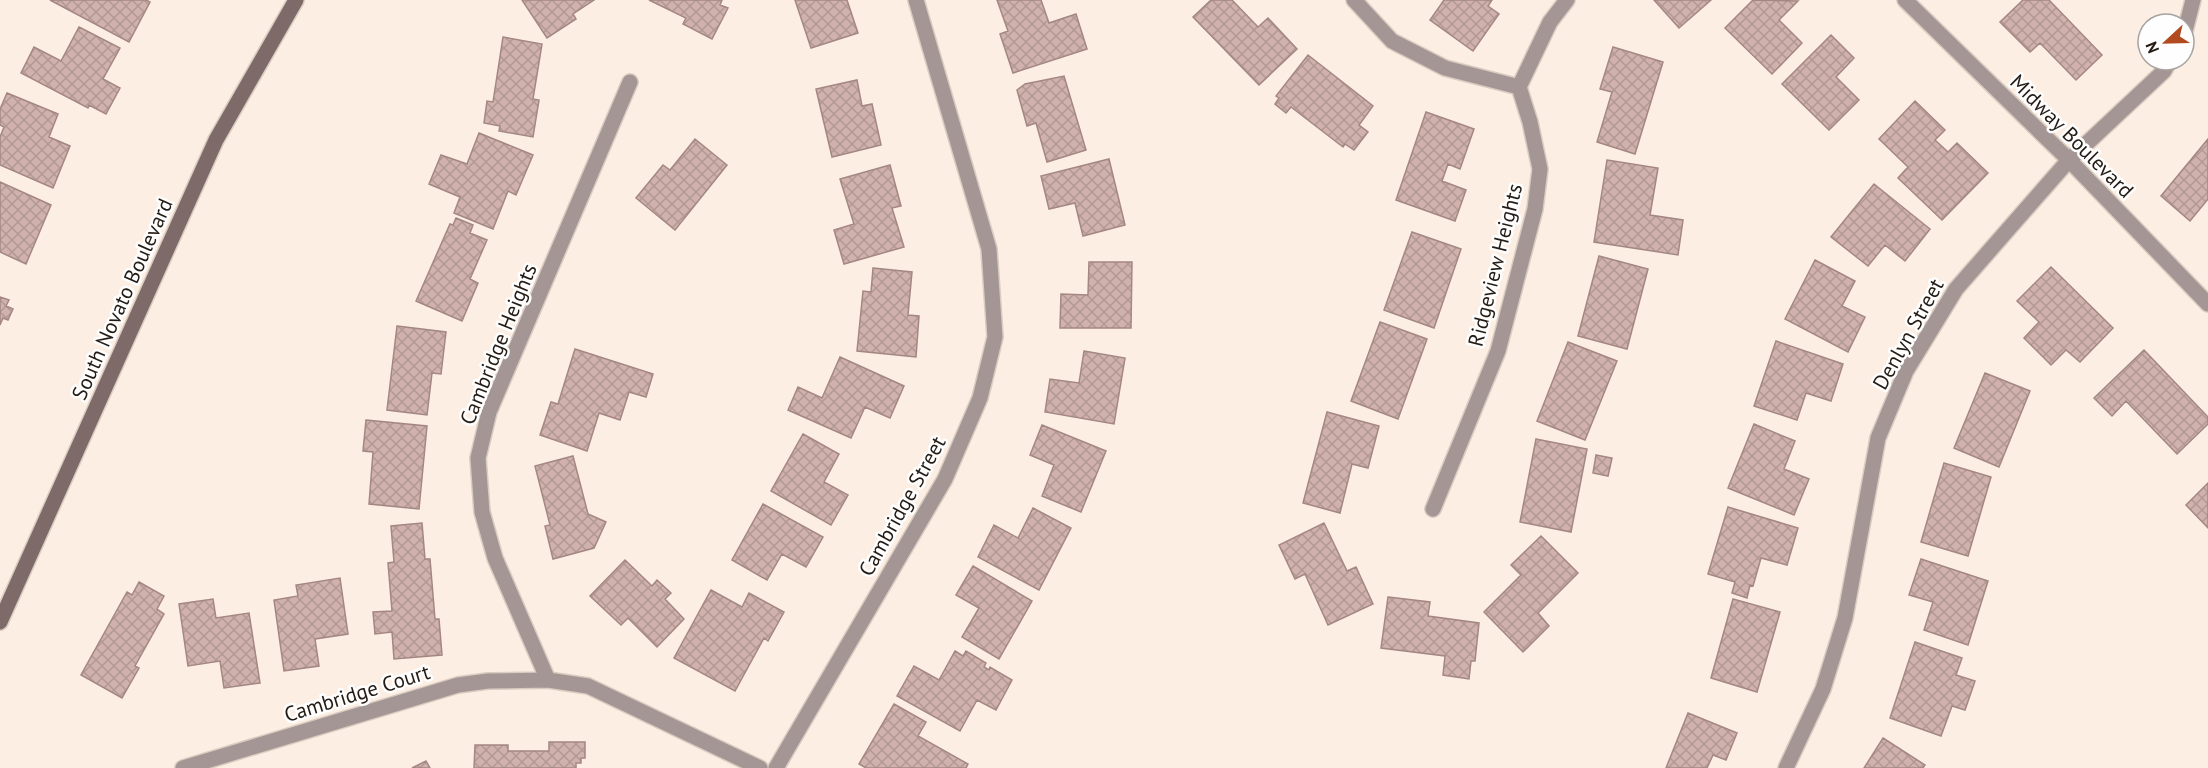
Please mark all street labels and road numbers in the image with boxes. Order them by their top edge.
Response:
street label: Midway Boulevard [2004,68,2140,204]
street label: Ridgeview Heights [1462,181,1528,349]
street label: South Novato Boulevard [65,194,179,404]
street label: Cambridge Heights [453,260,543,428]
street label: Denlyn Street [1866,274,1950,394]
street label: Cambridge Street [852,431,952,581]
street label: Cambridge Court [281,658,433,728]

